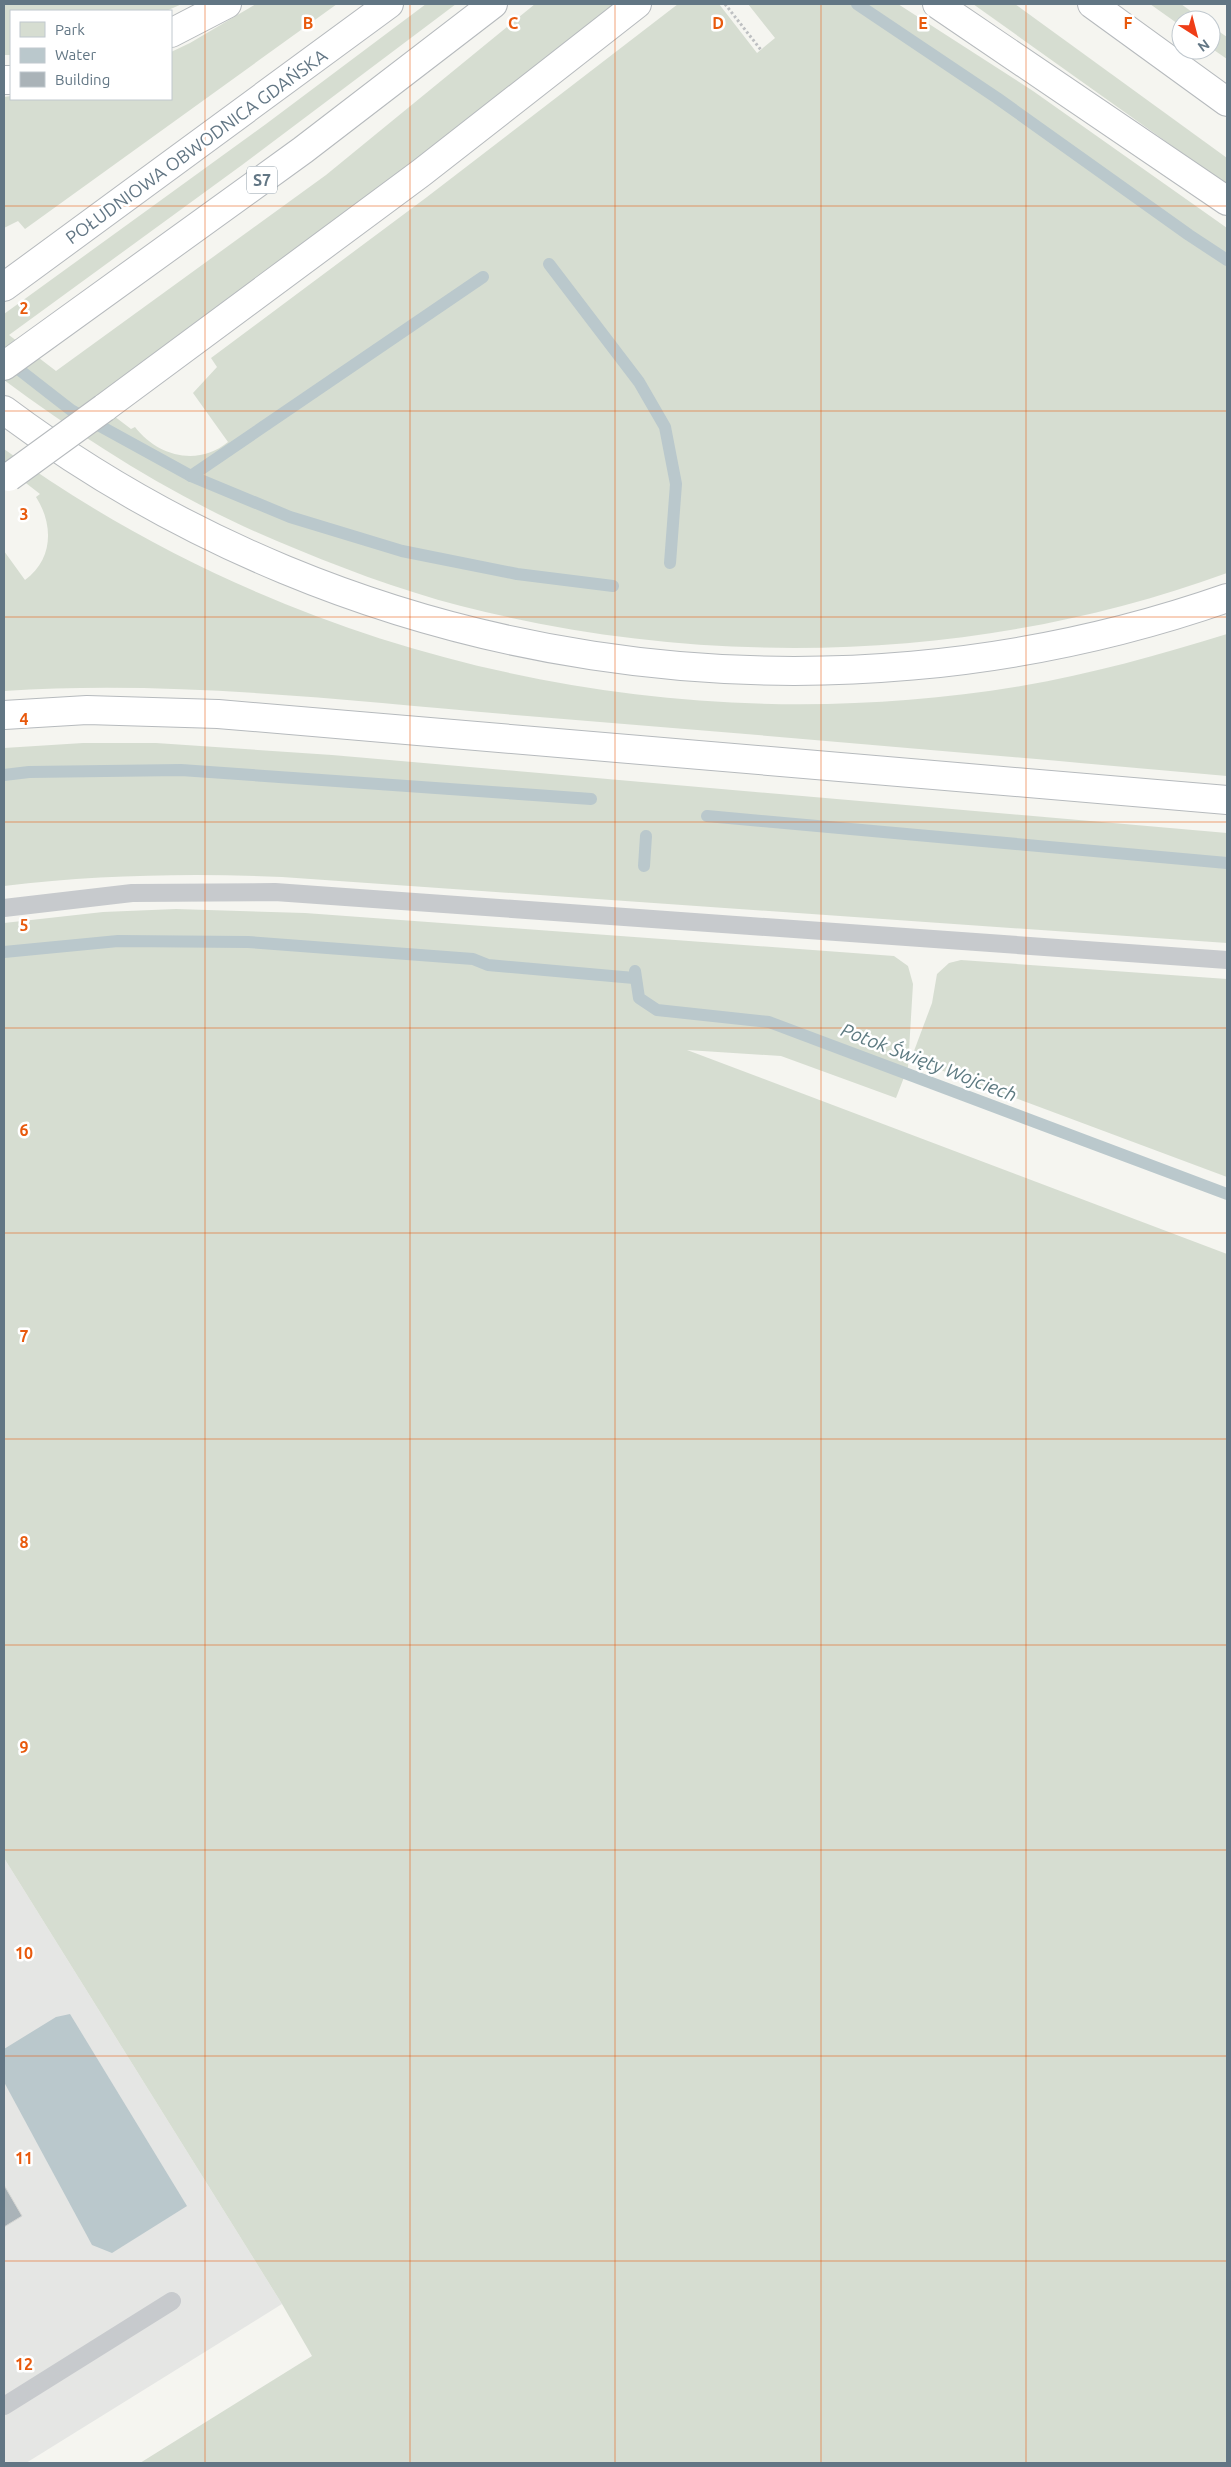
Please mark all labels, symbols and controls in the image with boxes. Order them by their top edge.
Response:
legend [10,10,172,100]
north arrow [1171,10,1221,60]
text: B [303,14,313,32]
text: C [508,14,518,32]
text: D [712,14,724,32]
text: E [918,14,928,32]
text: F [1124,14,1133,32]
text: Park [55,21,85,38]
text: N [1195,36,1213,55]
street label: POŁUDNIOWA OBWODNICA GDAŃSKA [61,44,331,247]
text: Water [55,46,96,63]
text: Building [55,71,110,88]
road number: S7 [247,166,277,194]
text: 2 [19,299,29,317]
text: 3 [19,505,29,523]
text: 4 [19,710,29,728]
text: 5 [19,916,29,934]
water label: Potok Święty Wojciech [838,1018,1020,1106]
text: 6 [19,1121,29,1139]
text: 7 [19,1327,29,1345]
text: 8 [19,1533,29,1551]
text: 9 [19,1738,29,1756]
text: 10 [15,1944,33,1962]
text: 11 [15,2149,33,2167]
text: 12 [15,2355,33,2373]

